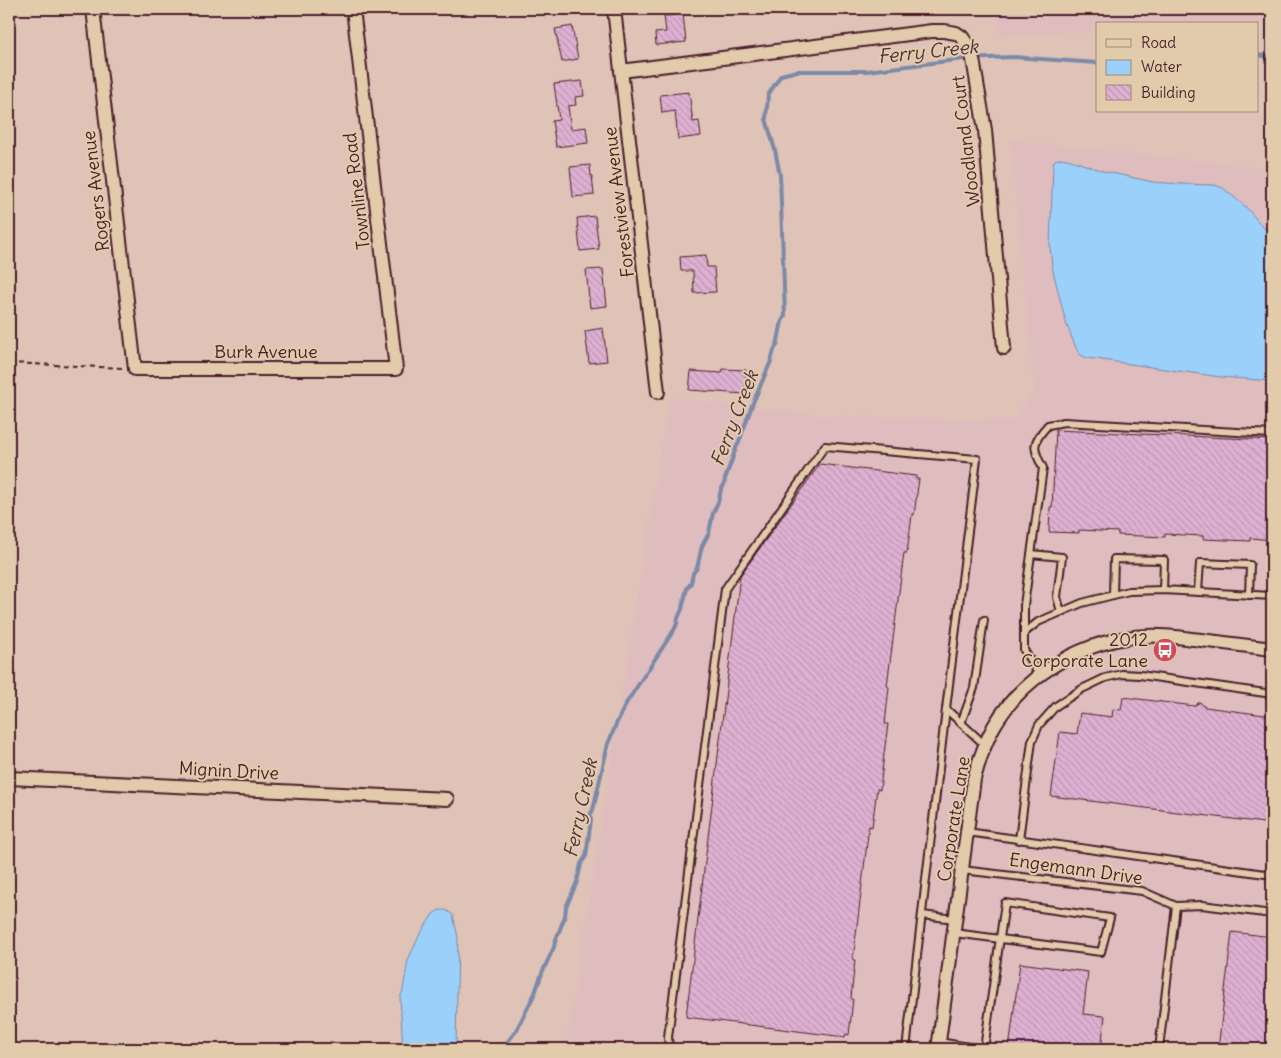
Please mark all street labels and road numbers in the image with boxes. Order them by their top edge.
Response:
street label: Woodland Court [946,74,985,208]
street label: Forestview Avenue [598,125,639,279]
street label: Rogers Avenue [77,129,114,253]
street label: Townline Road [338,131,375,251]
street label: Burk Avenue [214,340,318,363]
street label: Corporate Lane [932,754,975,883]
street label: Mignin Drive [178,756,280,785]
street label: Engemann Drive [1008,848,1144,889]

